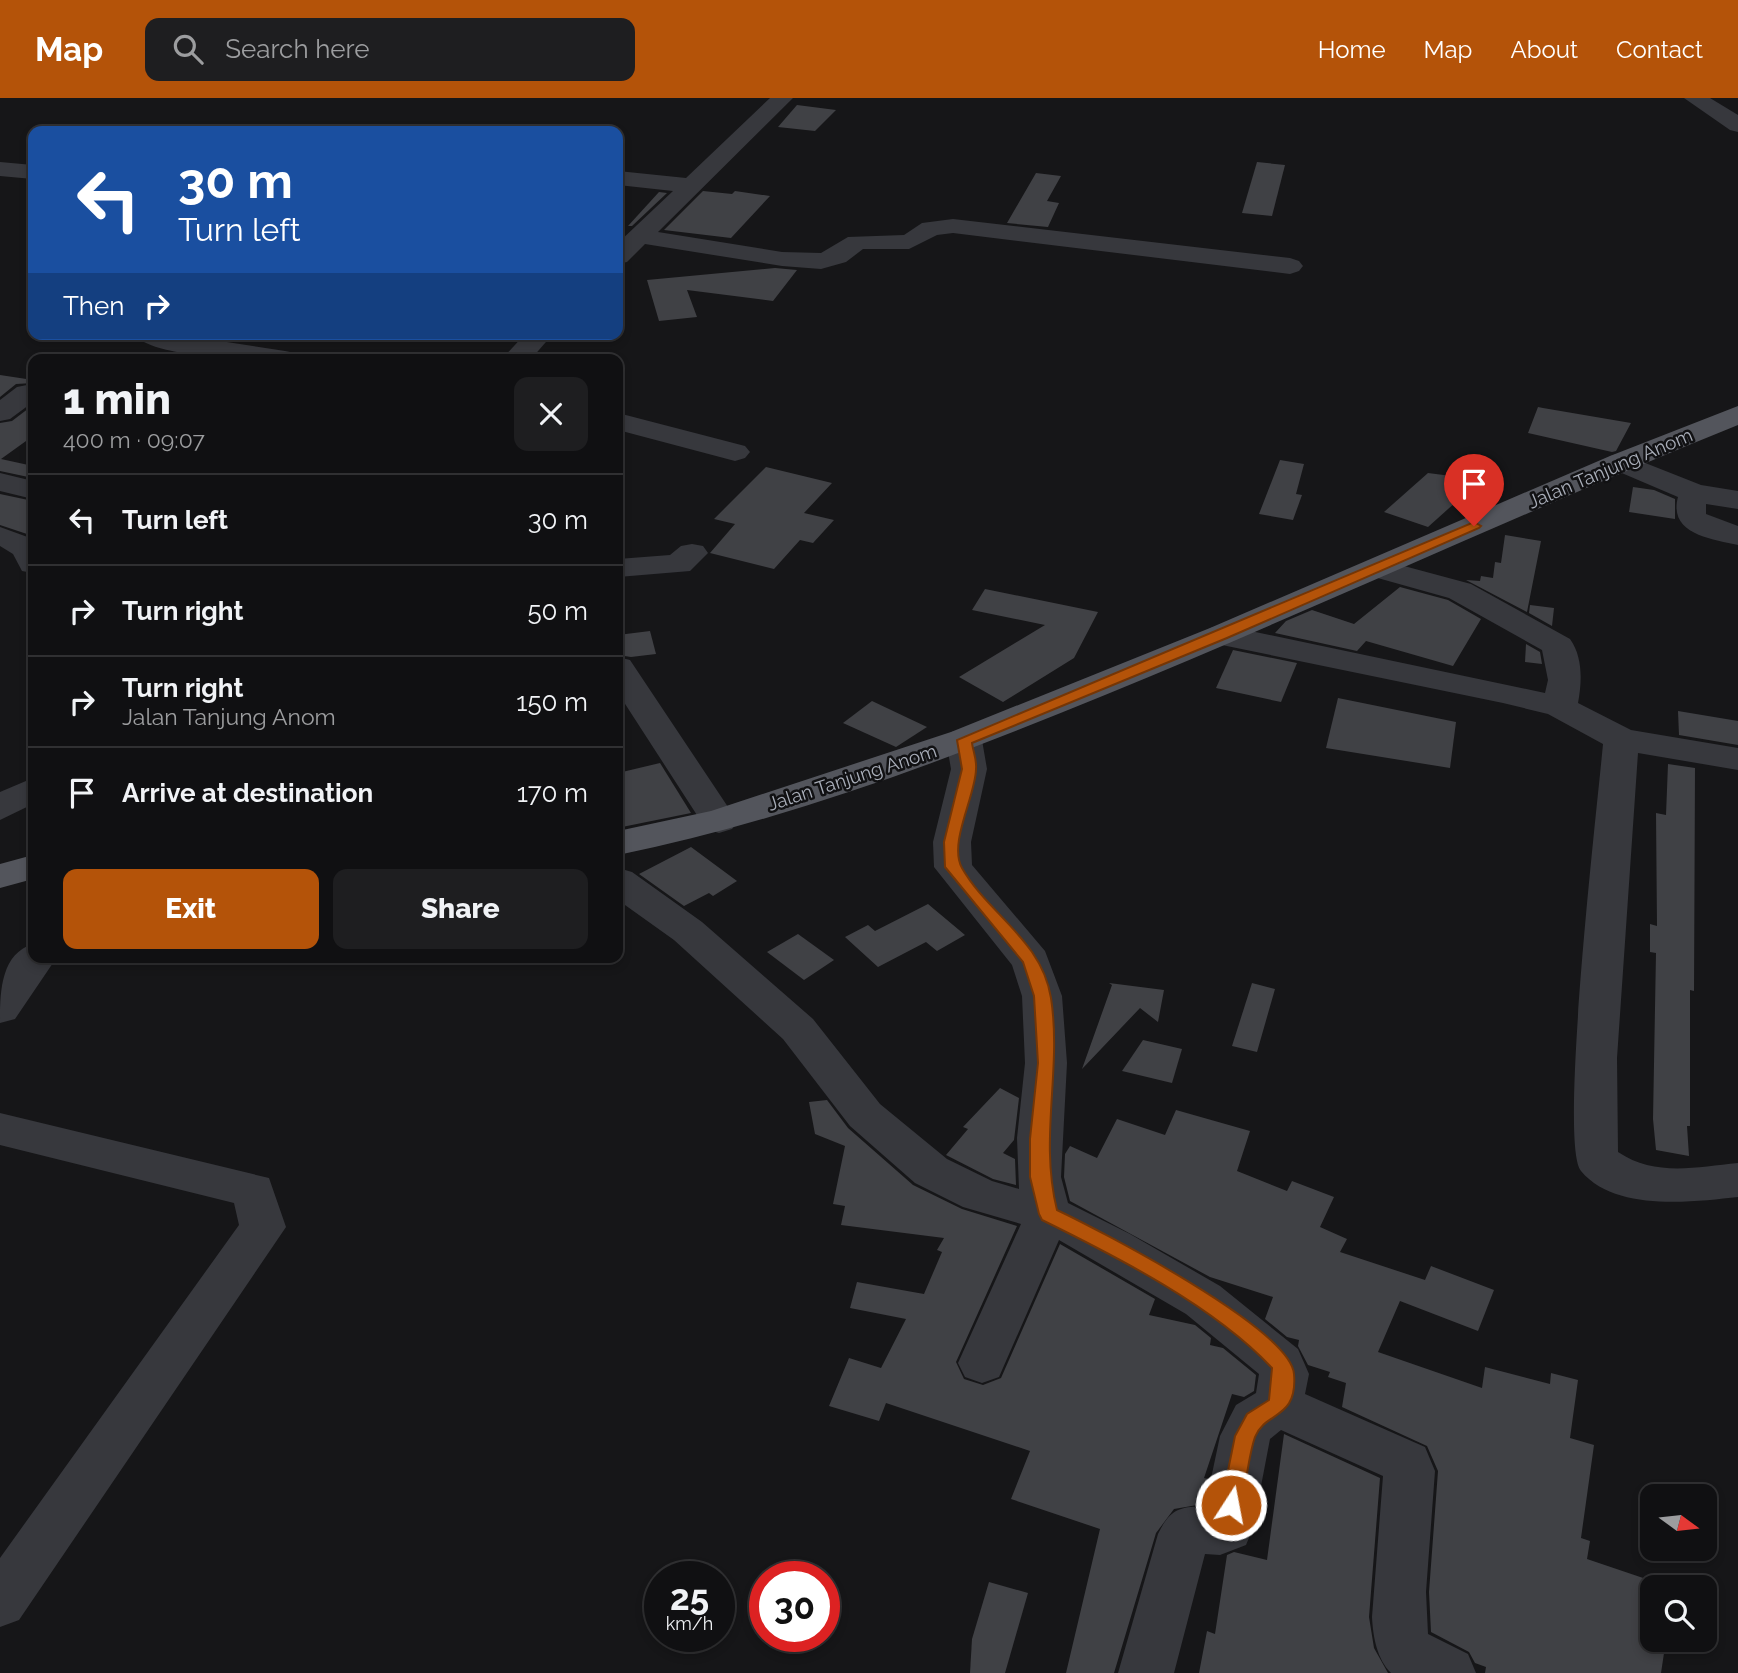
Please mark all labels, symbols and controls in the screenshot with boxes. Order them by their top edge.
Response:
search box [145,18,635,81]
text: Map [35,30,103,69]
icon: search [169,30,207,68]
text: Search here [225,34,370,64]
text: Home [1318,35,1386,64]
text: Map [1424,35,1472,64]
text: About [1510,35,1578,64]
text: Contact [1616,35,1703,64]
text: 30 m [178,152,293,209]
icon: left [63,154,154,245]
text: Turn left [178,211,300,248]
icon: right [138,287,176,325]
text: Then [63,291,124,321]
text: 1 min [63,375,171,424]
button: close [514,377,588,451]
street label: Jalan Tanjung Anom [1524,423,1696,513]
text: 400 m · 09:07 [63,426,205,453]
pin [1444,454,1504,526]
icon: arrive [1455,465,1493,503]
icon: left [63,501,101,539]
text: Turn left [122,505,228,535]
text: 30 m [528,505,588,535]
icon: right [63,592,101,630]
text: Turn right [122,596,243,626]
text: 50 m [527,596,588,626]
text: Turn right [122,673,243,703]
icon: right [63,683,101,721]
text: 150 m [516,687,588,717]
text: Jalan Tanjung Anom [122,703,336,730]
street label: Jalan Tanjung Anom [765,739,939,815]
icon: arrive [63,774,101,812]
text: Arrive at destination [122,778,373,808]
text: 170 m [517,778,588,808]
button: Exit [63,869,319,949]
button: Share [333,869,588,949]
position arrow [1194,1468,1268,1542]
north arrow [1640,1484,1717,1561]
map controls [1640,1484,1717,1652]
speed limit sign: 30 [749,1561,840,1652]
button: search [1640,1575,1717,1652]
text: 25 [670,1577,709,1618]
text: km/h [666,1613,713,1634]

